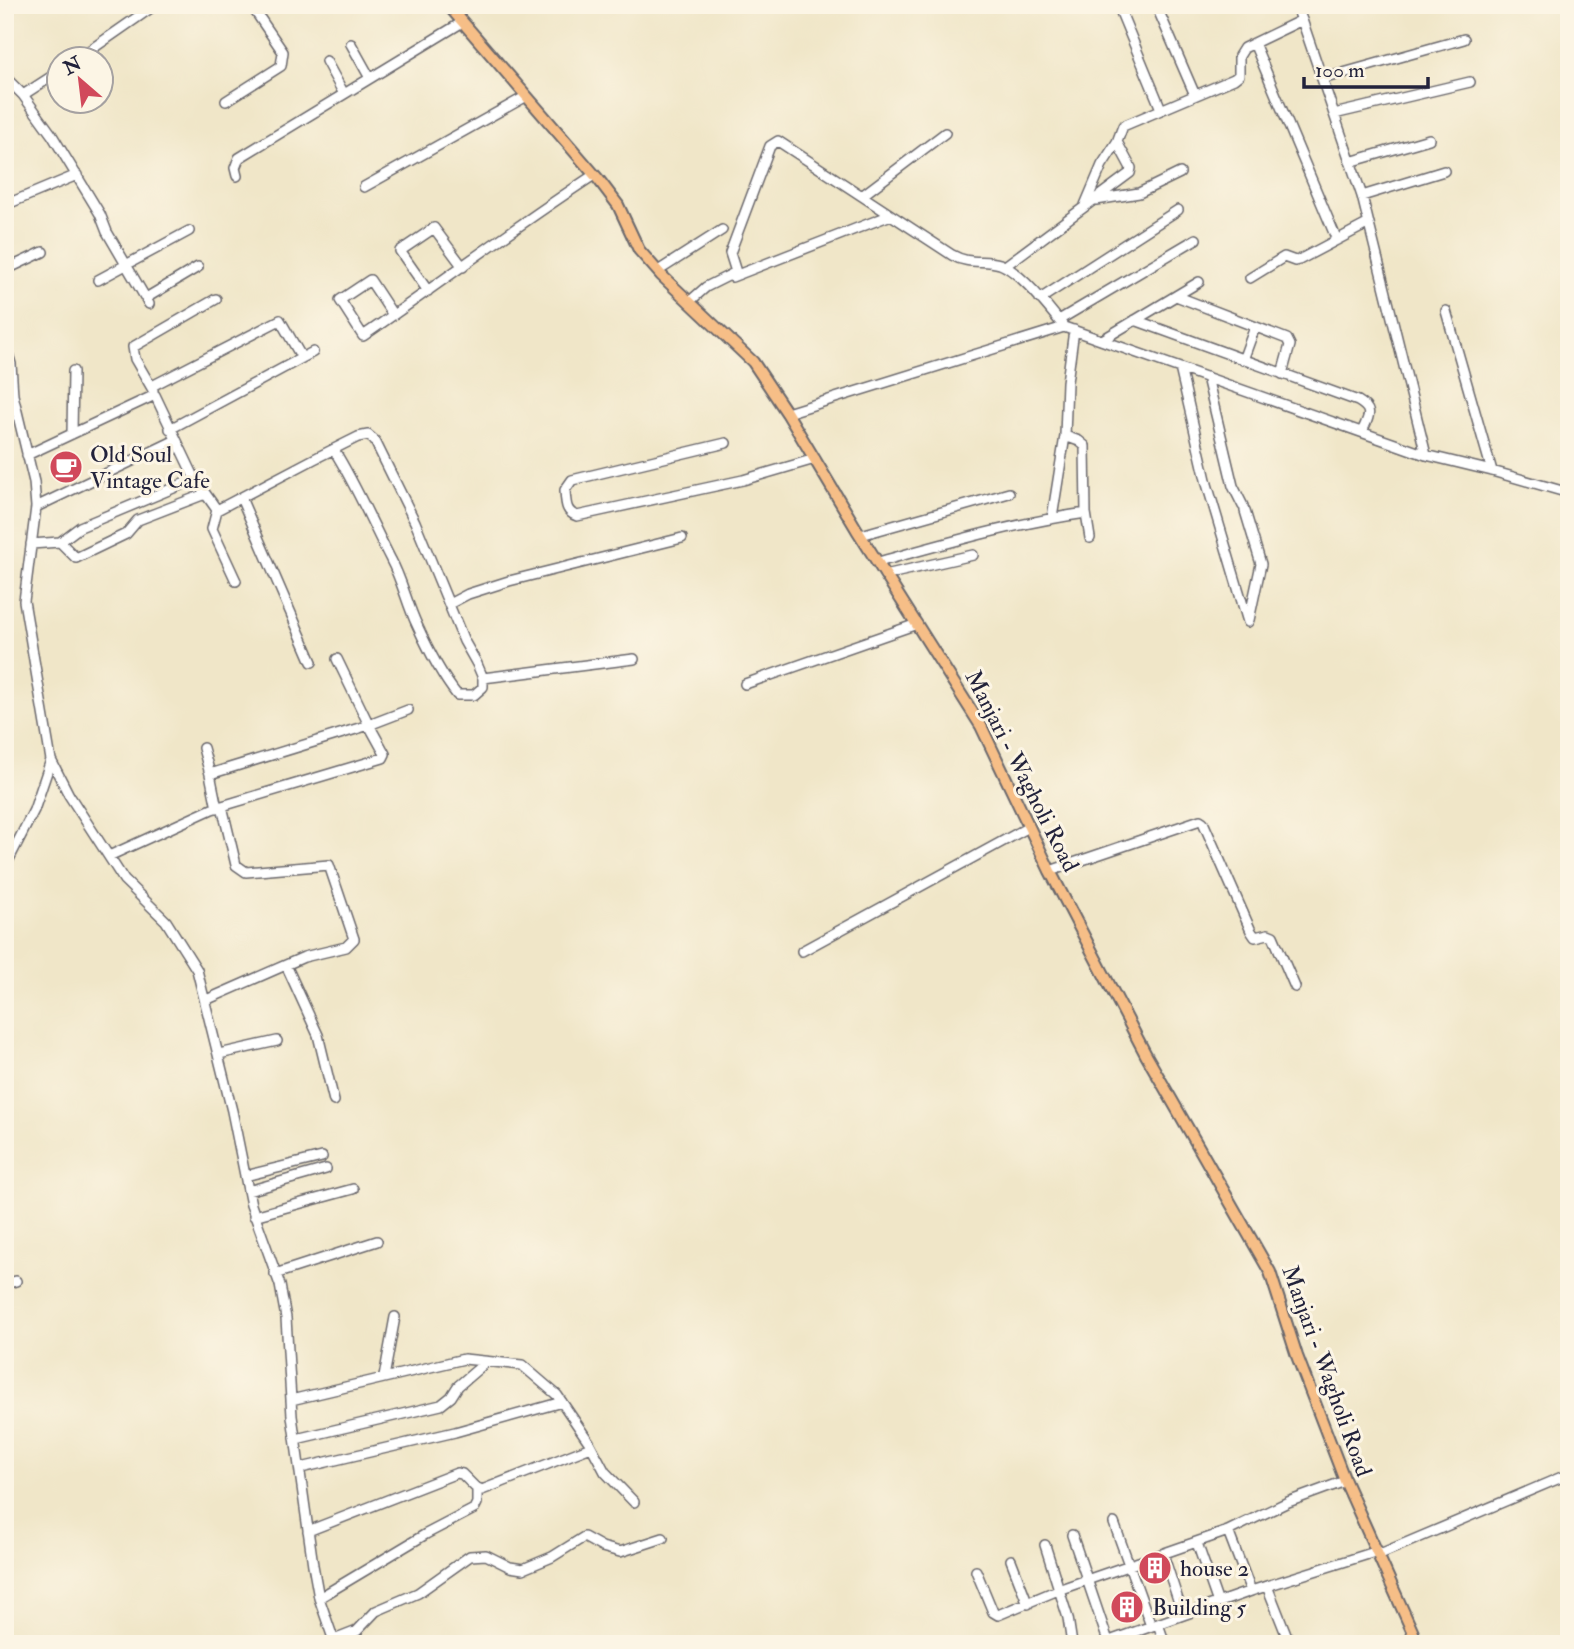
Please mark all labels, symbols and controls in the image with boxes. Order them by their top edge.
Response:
north arrow [46,46,116,116]
scale bar [1304,46,1429,90]
text: N [58,51,87,81]
text: 100 m [1315,57,1365,84]
place label: Old Soul Vintage Cafe [90,440,210,495]
cafe icon: Old Soul Vintage Cafe [47,448,85,486]
street label: Manjari - Wagholi Road [959,665,1085,877]
street label: Manjari - Wagholi Road [1275,1262,1379,1480]
building icon: house 2 [1136,1549,1174,1587]
place label: house 2 [1180,1554,1249,1583]
building icon: Building 5 [1108,1588,1146,1626]
place label: Building 5 [1152,1593,1246,1622]

